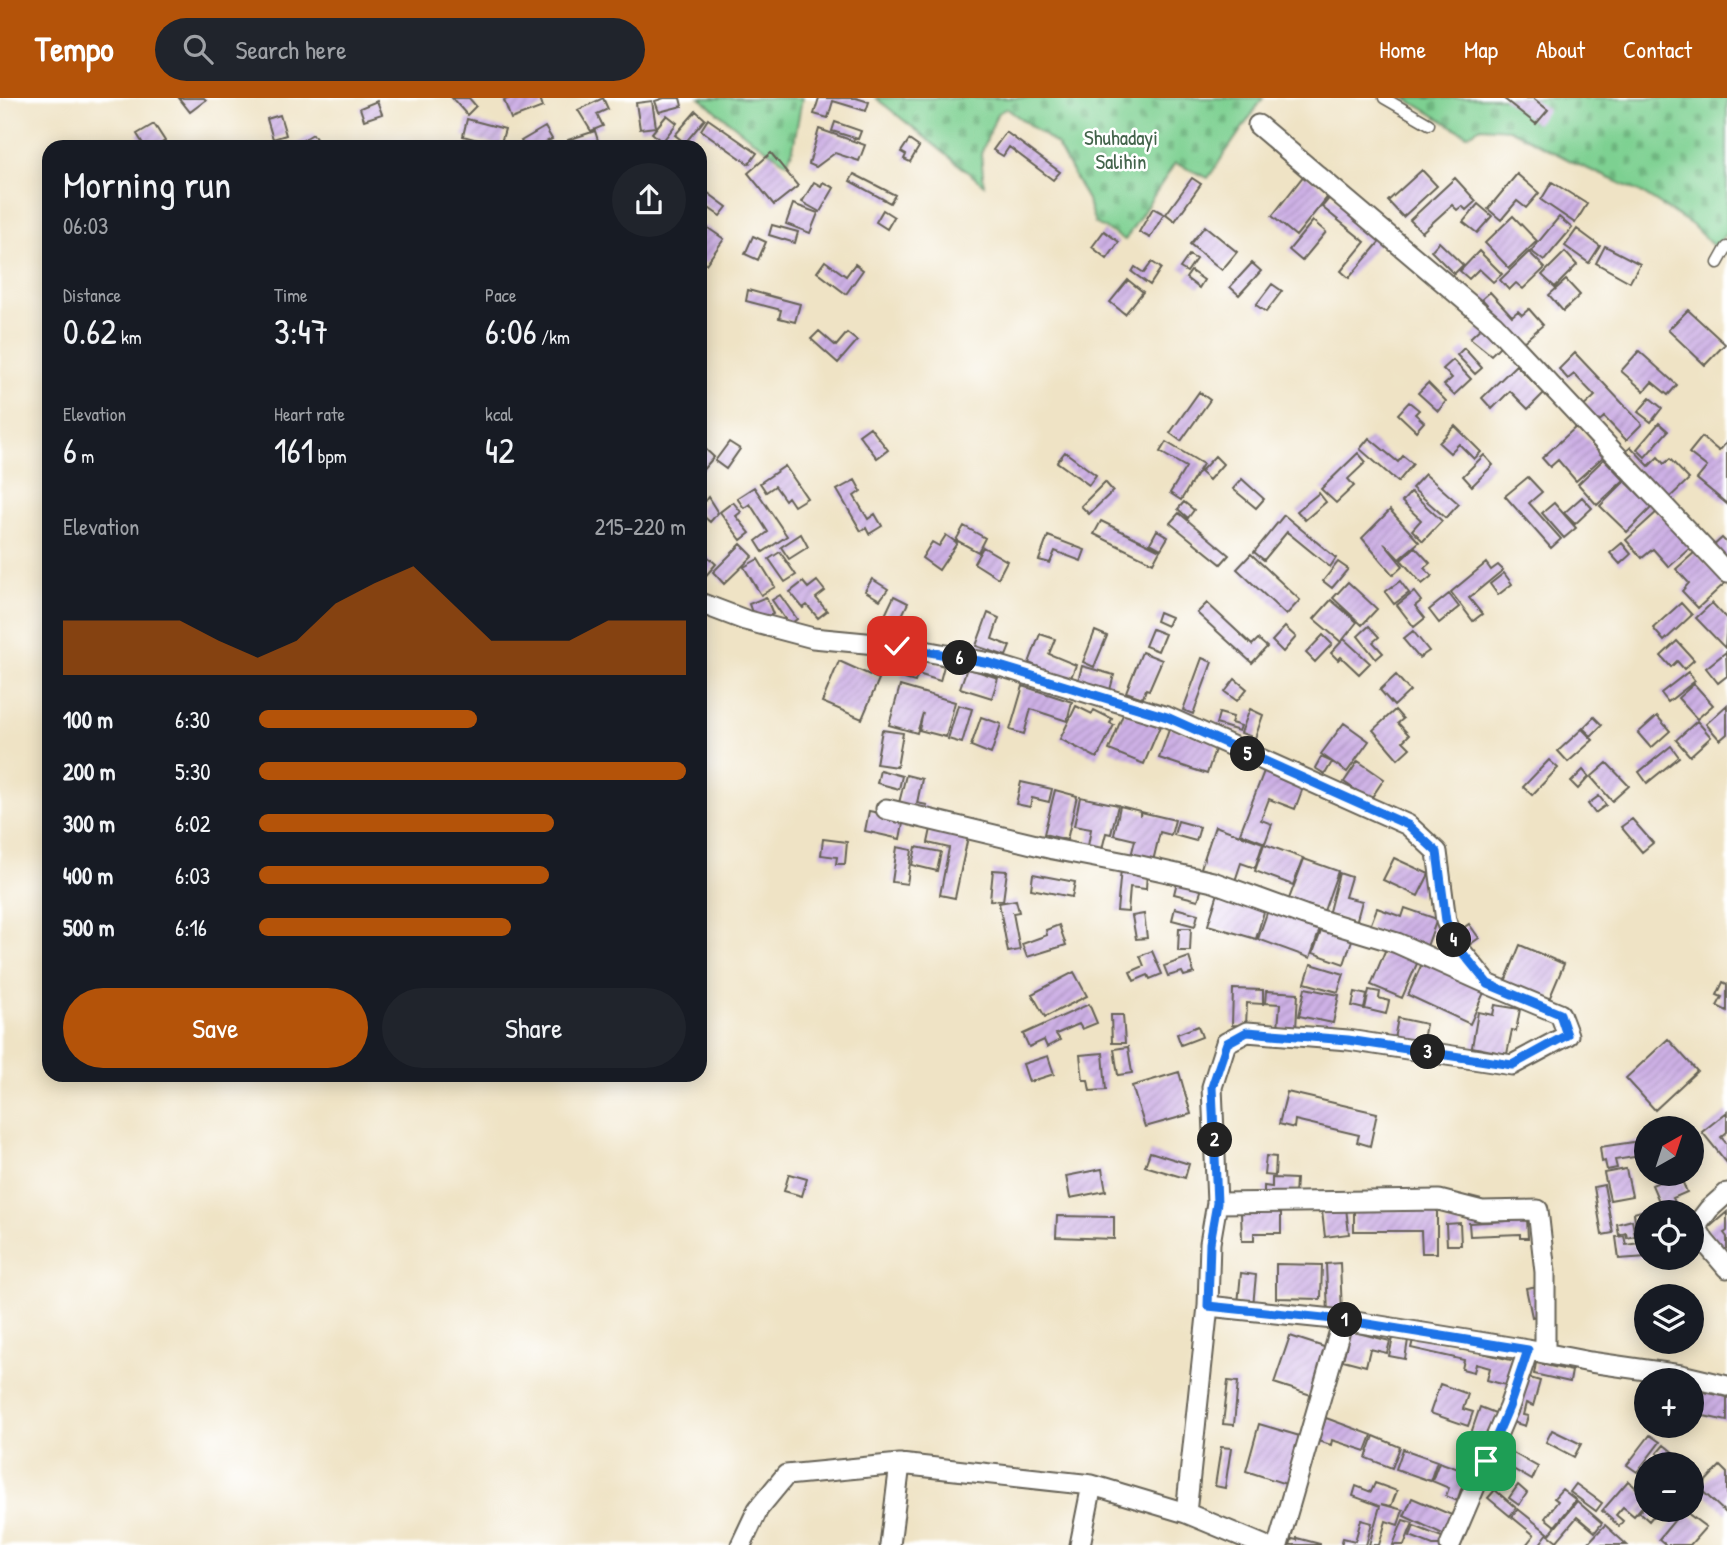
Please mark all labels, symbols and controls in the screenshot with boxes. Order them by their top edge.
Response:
search box [155,18,645,81]
text: Tempo [35,27,113,71]
icon: search [179,30,217,68]
text: Search here [235,32,347,67]
text: Home [1379,33,1426,65]
text: Map [1464,33,1498,65]
text: About [1536,33,1585,65]
text: Contact [1623,33,1692,65]
park label: Shuhadayi Salihin [1084,123,1158,176]
text: Morning run [63,158,231,210]
button: share [612,163,686,237]
text: 06:03 [63,210,108,241]
text: Distance [63,282,121,308]
text: Time [274,282,308,308]
text: Pace [485,282,517,308]
text: 0.62 [63,308,117,355]
text: 3:47 [274,308,328,355]
text: 6:06 [485,308,537,355]
text: km [117,324,142,350]
text: /km [537,324,570,350]
text: Elevation [63,401,126,427]
text: Heart rate [274,401,345,427]
text: kcal [485,401,513,427]
text: 6 [63,427,77,474]
text: 161 [274,427,313,474]
text: 42 [485,427,515,474]
text: m [77,443,94,469]
text: bpm [313,443,347,469]
text: Elevation [63,511,139,542]
text: 215–220 m [595,511,686,542]
pin [867,616,927,676]
icon: check [878,627,916,665]
pin: 6 [942,640,978,676]
text: 6 [956,644,963,670]
text: 100 m [63,704,113,735]
text: 6:30 [175,704,210,735]
pin: 5 [1230,736,1266,772]
text: 5 [1243,740,1252,766]
text: 200 m [63,756,115,787]
text: 5:30 [175,756,211,787]
text: 300 m [63,808,115,839]
text: 6:02 [175,808,211,839]
text: 400 m [63,860,113,891]
text: 6:03 [175,860,210,891]
text: 500 m [63,912,114,943]
text: 6:16 [175,912,207,943]
pin: 4 [1436,922,1472,958]
text: 4 [1450,926,1457,952]
button: Save [63,988,368,1068]
button: Share [382,988,686,1068]
pin: 3 [1410,1034,1446,1070]
text: 3 [1423,1038,1432,1064]
north arrow [1634,1116,1704,1186]
map controls [1634,1116,1704,1522]
pin: 2 [1198,1122,1232,1158]
text: 2 [1210,1126,1219,1152]
button: locate [1634,1200,1704,1270]
button: layers [1634,1284,1704,1354]
pin: 1 [1328,1302,1362,1338]
text: 1 [1341,1306,1348,1332]
button: + [1634,1368,1704,1438]
pin [1456,1431,1516,1491]
icon: arrive [1467,1442,1505,1480]
button: − [1634,1452,1704,1522]

